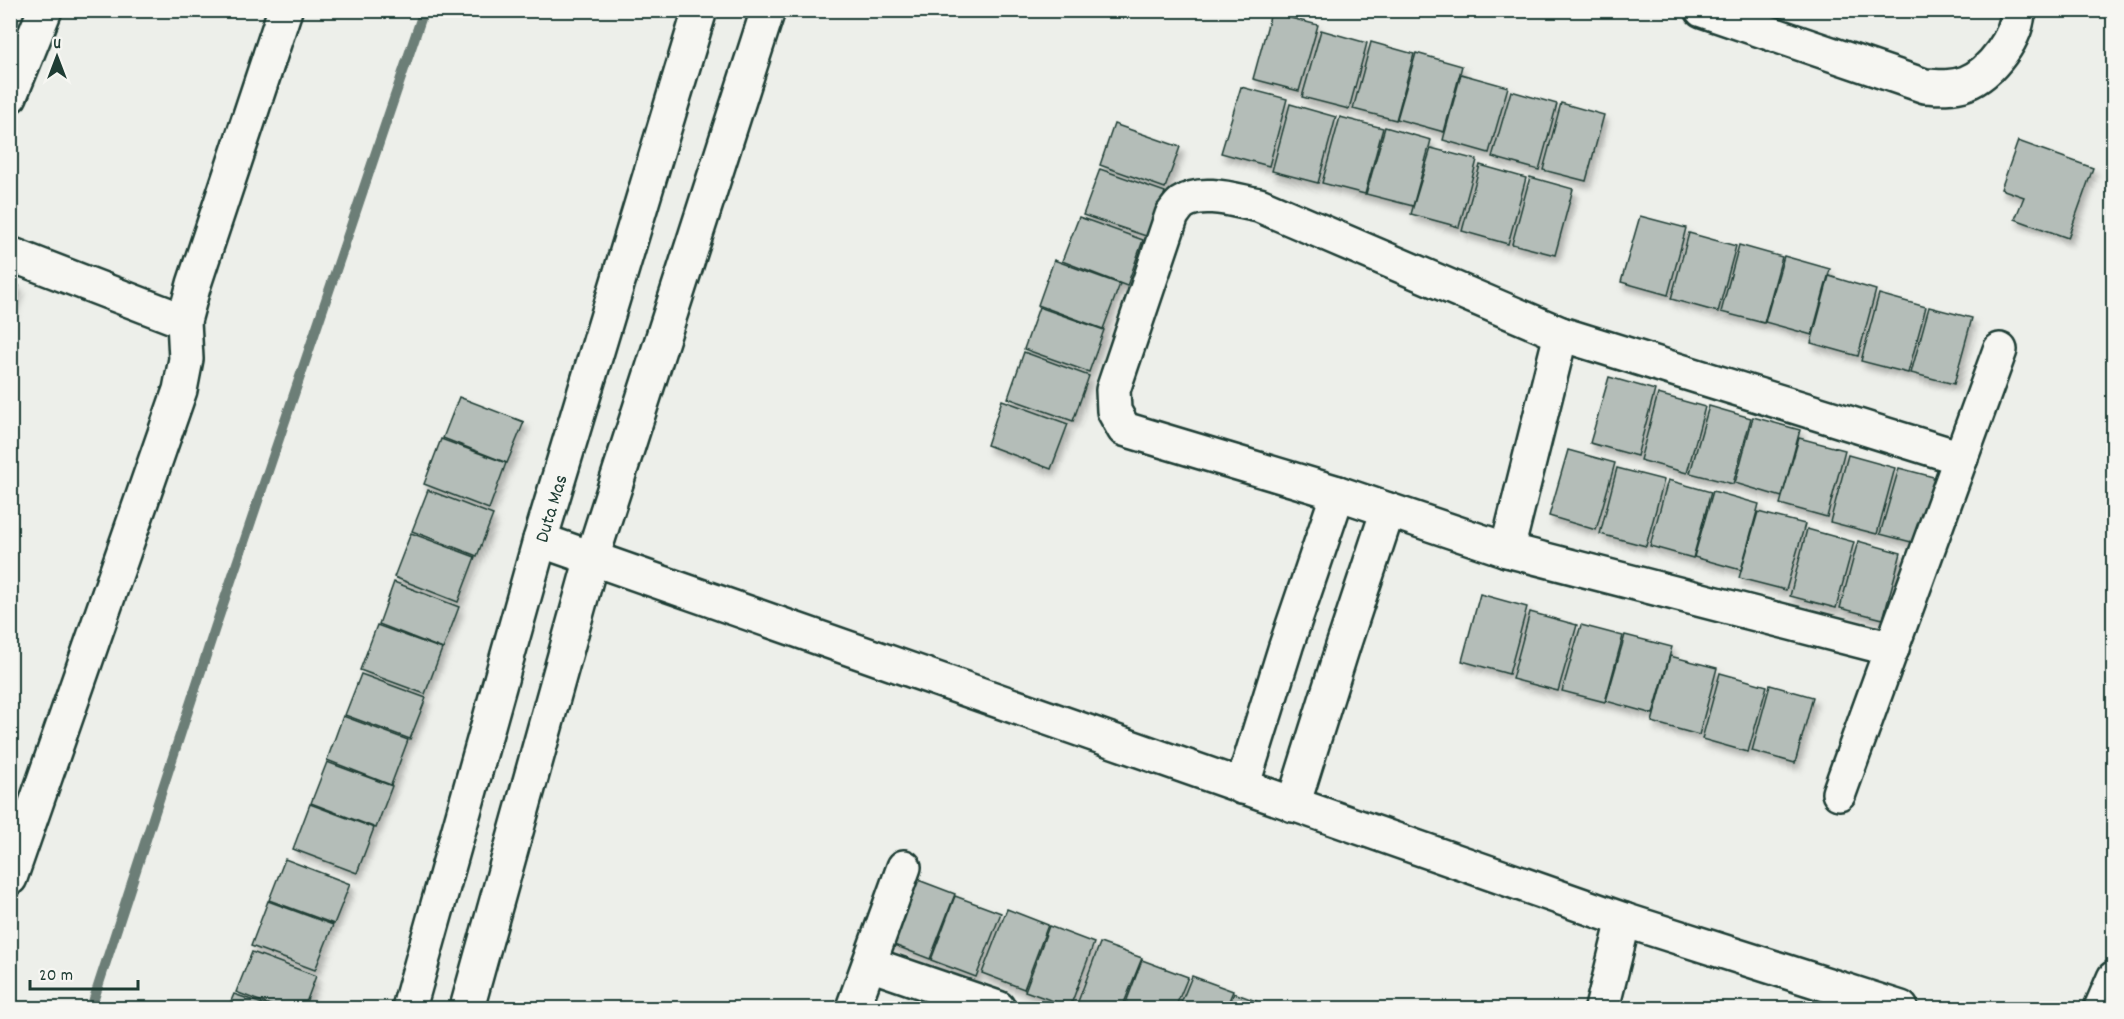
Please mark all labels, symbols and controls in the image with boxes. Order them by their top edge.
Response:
north arrow [27,27,87,87]
text: U [53,33,61,56]
street label: Duta Mas [529,471,576,546]
scale bar [30,953,138,991]
text: 20 m [39,964,73,989]

